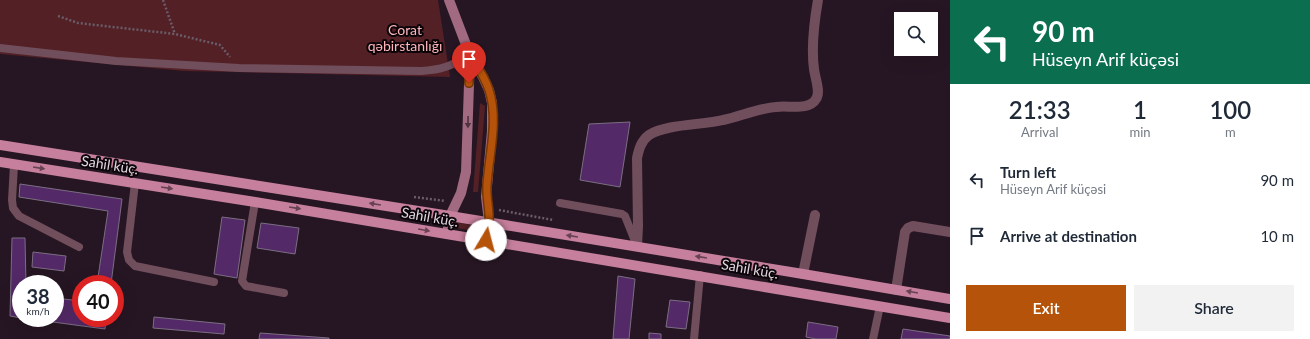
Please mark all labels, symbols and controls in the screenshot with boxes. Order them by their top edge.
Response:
map controls [894,12,938,56]
button: search [894,12,938,56]
text: 90 m [1032,14,1095,48]
icon: left [966,16,1018,68]
park label: Corat qəbirstanlığı [368,21,442,54]
pin [452,42,486,83]
icon: arrive [458,48,480,70]
text: Hüseyn Arif küçəsi [1032,48,1179,70]
text: 21:33 [1009,95,1071,124]
text: 1 [1133,95,1147,124]
text: 100 [1209,95,1251,124]
one-way arrow [465,116,471,129]
text: Arrival [1021,124,1058,140]
text: min [1129,124,1151,140]
text: m [1225,124,1236,140]
street label: Sahil küç. [80,152,140,177]
text: Turn left [1000,163,1056,181]
one-way arrow [32,165,45,171]
icon: left [966,169,988,191]
text: 90 m [1260,171,1294,189]
text: Hüseyn Arif küçəsi [1000,181,1106,197]
one-way arrow [161,185,173,191]
one-way arrow [369,201,381,207]
street label: Sahil küç. [400,203,460,230]
one-way arrow [289,206,302,212]
position arrow [465,219,507,261]
icon: arrive [966,225,988,247]
one-way arrow [418,227,430,233]
text: Arrive at destination [1000,227,1137,245]
text: 10 m [1260,227,1294,245]
one-way arrow [566,233,578,239]
one-way arrow [694,254,707,260]
street label: Sahil küç. [720,255,780,282]
speed limit sign: 40 [72,275,124,327]
text: 38 [26,284,50,308]
button: Exit [966,285,1126,331]
button: Share [1134,285,1294,331]
one-way arrow [905,289,918,295]
text: km/h [26,305,50,317]

